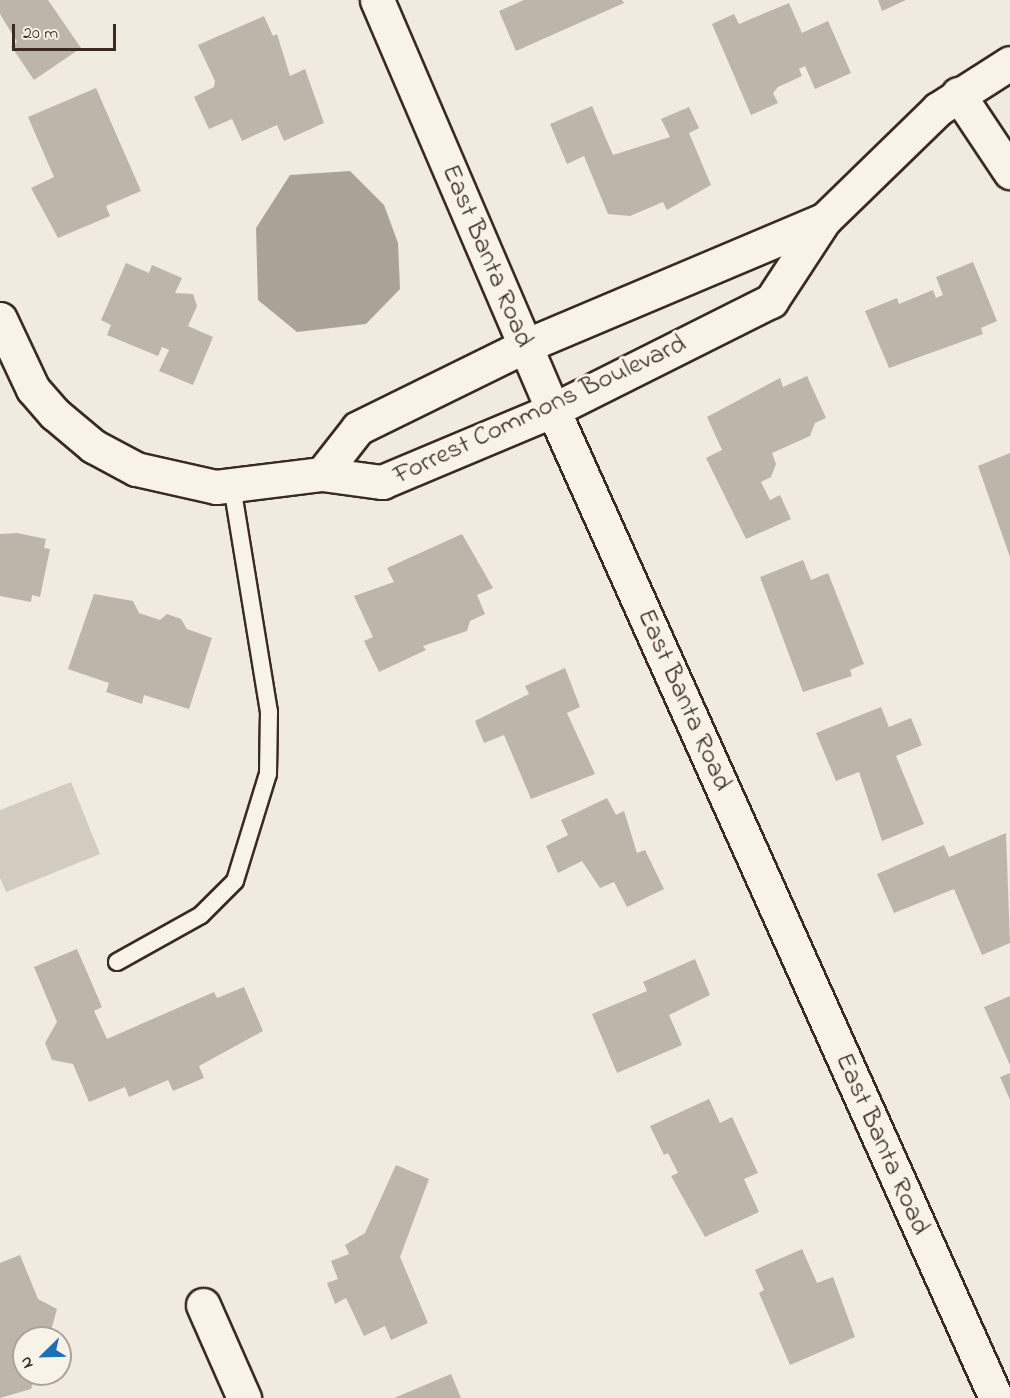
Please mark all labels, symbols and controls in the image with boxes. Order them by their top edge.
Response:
scale bar [15,12,118,50]
text: 20 m [23,21,58,47]
street label: East Banta Road [434,160,540,352]
street label: Forrest Commons Boulevard [389,328,691,492]
street label: East Banta Road [629,604,739,796]
street label: East Banta Road [827,1048,937,1240]
north arrow [12,1326,72,1386]
text: N [14,1353,40,1372]

